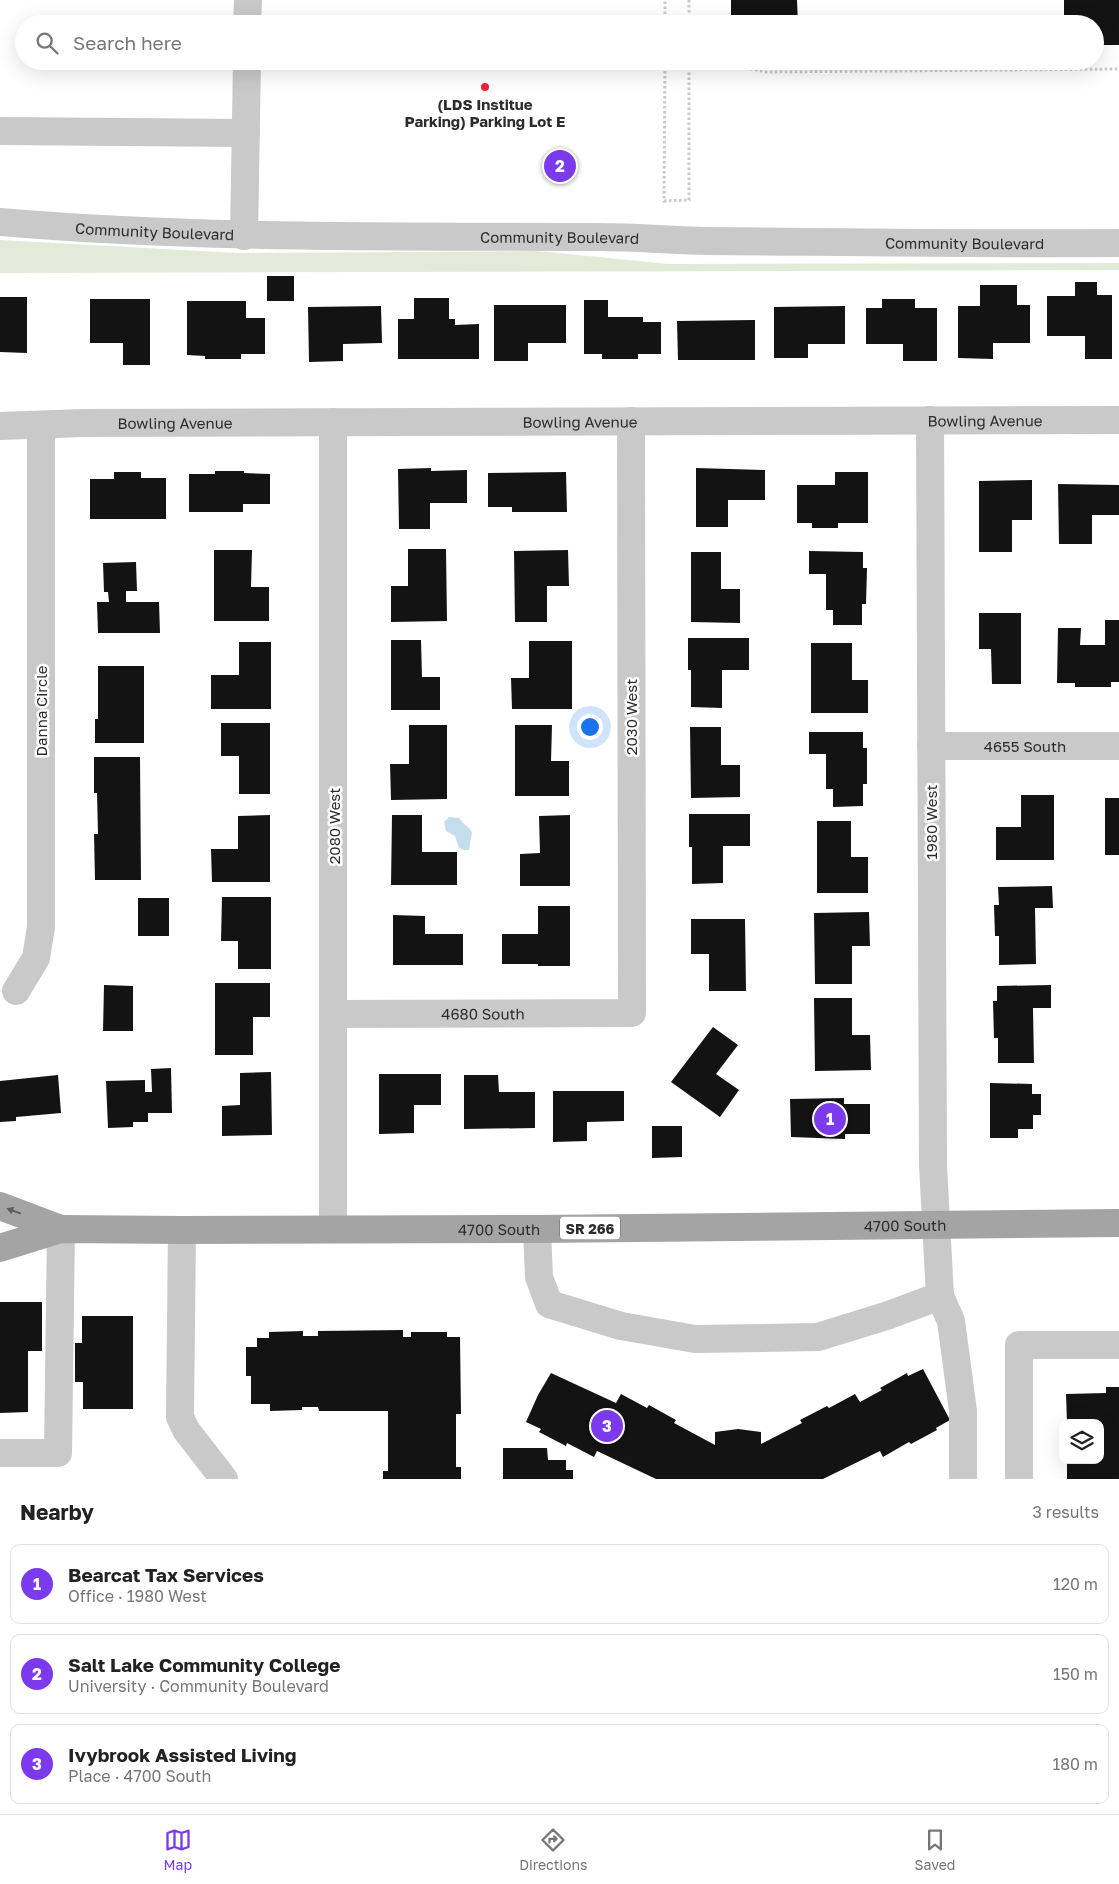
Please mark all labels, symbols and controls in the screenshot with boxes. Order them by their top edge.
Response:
search box [15,15,1104,70]
icon: search [33,29,61,57]
text: Search here [73,31,182,54]
marker: (LDS Institue Parking) Parking Lot E [479,81,491,93]
place label: (LDS Institue Parking) Parking Lot E [405,95,565,130]
pin: 2 [544,147,576,185]
street label: Community Boulevard [75,219,234,243]
street label: Community Boulevard [480,228,640,247]
street label: Community Boulevard [885,234,1044,252]
street label: Bowling Avenue [927,411,1043,430]
street label: Bowling Avenue [522,412,638,431]
street label: Bowling Avenue [117,414,233,432]
street label: Danna Circle [32,665,50,757]
street label: 2030 West [622,679,640,755]
your location [577,714,603,740]
street label: 4655 South [984,737,1066,755]
street label: 1980 West [922,784,940,860]
street label: 2080 West [325,788,343,864]
street label: 4680 South [441,1004,525,1023]
pin: 1 [814,1100,846,1138]
one-way arrow [6,1207,21,1215]
road number: SR 266 [560,1216,620,1240]
street label: 4700 South [864,1216,946,1235]
street label: 4700 South [458,1220,540,1238]
pin: 3 [591,1407,623,1445]
map controls [1059,1419,1104,1464]
button: layers [1059,1419,1104,1464]
text: Nearby [20,1499,94,1525]
text: 3 results [1032,1502,1099,1522]
text: Bearcat Tax Services [68,1563,264,1586]
text: 1 [33,1574,41,1594]
text: 120 m [1053,1574,1098,1594]
text: Office · 1980 West [68,1586,207,1606]
text: Salt Lake Community College [68,1653,340,1676]
text: 2 [32,1664,42,1684]
text: 150 m [1053,1664,1098,1684]
text: University · Community Boulevard [68,1676,329,1696]
text: Ivybrook Assisted Living [68,1743,297,1766]
text: 3 [32,1754,42,1774]
text: 180 m [1052,1754,1098,1774]
text: Place · 4700 South [68,1766,211,1786]
tab: Map [164,1826,192,1873]
tab: Directions [519,1826,588,1873]
tab: Saved [915,1826,955,1873]

